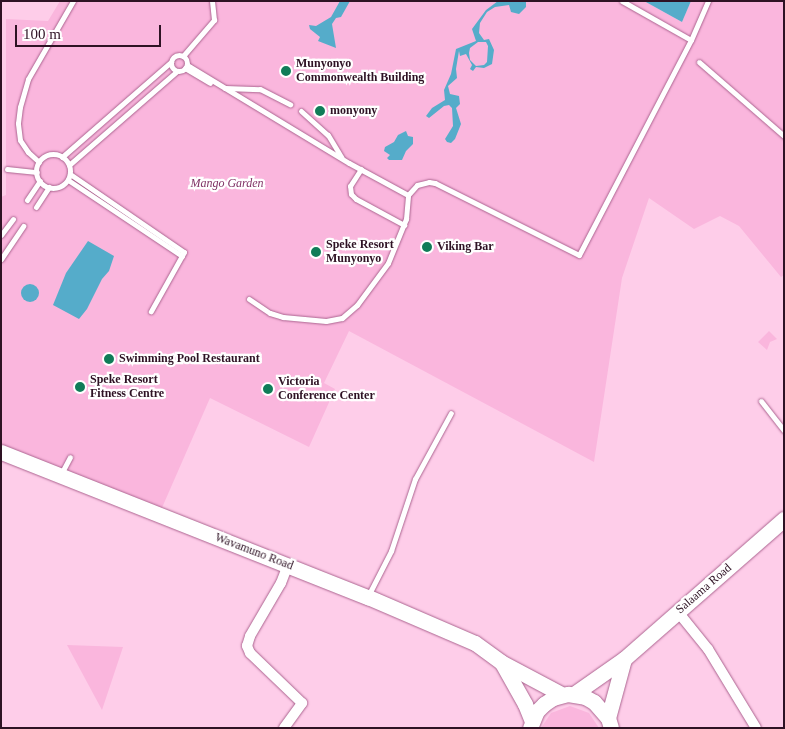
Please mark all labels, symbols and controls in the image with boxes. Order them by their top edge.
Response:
scale bar [18,15,164,47]
text: 100 m [23,26,61,42]
place label: Munyonyo Commonwealth Building [296,57,424,85]
marker: Munyonyo Commonwealth Building [280,65,292,77]
place label: monyony [330,104,377,118]
marker: monyony [314,105,326,117]
park label: Mango Garden [190,177,264,191]
place label: Speke Resort Munyonyo [326,238,394,266]
place label: Viking Bar [437,240,494,254]
marker: Viking Bar [421,241,433,253]
marker: Speke Resort Munyonyo [310,246,322,258]
place label: Swimming Pool Restaurant [119,352,260,366]
marker: Swimming Pool Restaurant [103,353,115,365]
place label: Speke Resort Fitness Centre [90,373,164,401]
place label: Victoria Conference Center [278,375,375,403]
marker: Speke Resort Fitness Centre [74,381,86,393]
marker: Victoria Conference Center [262,383,274,395]
street label: Wavamuno Road [213,530,295,574]
street label: Salaama Road [673,561,735,617]

